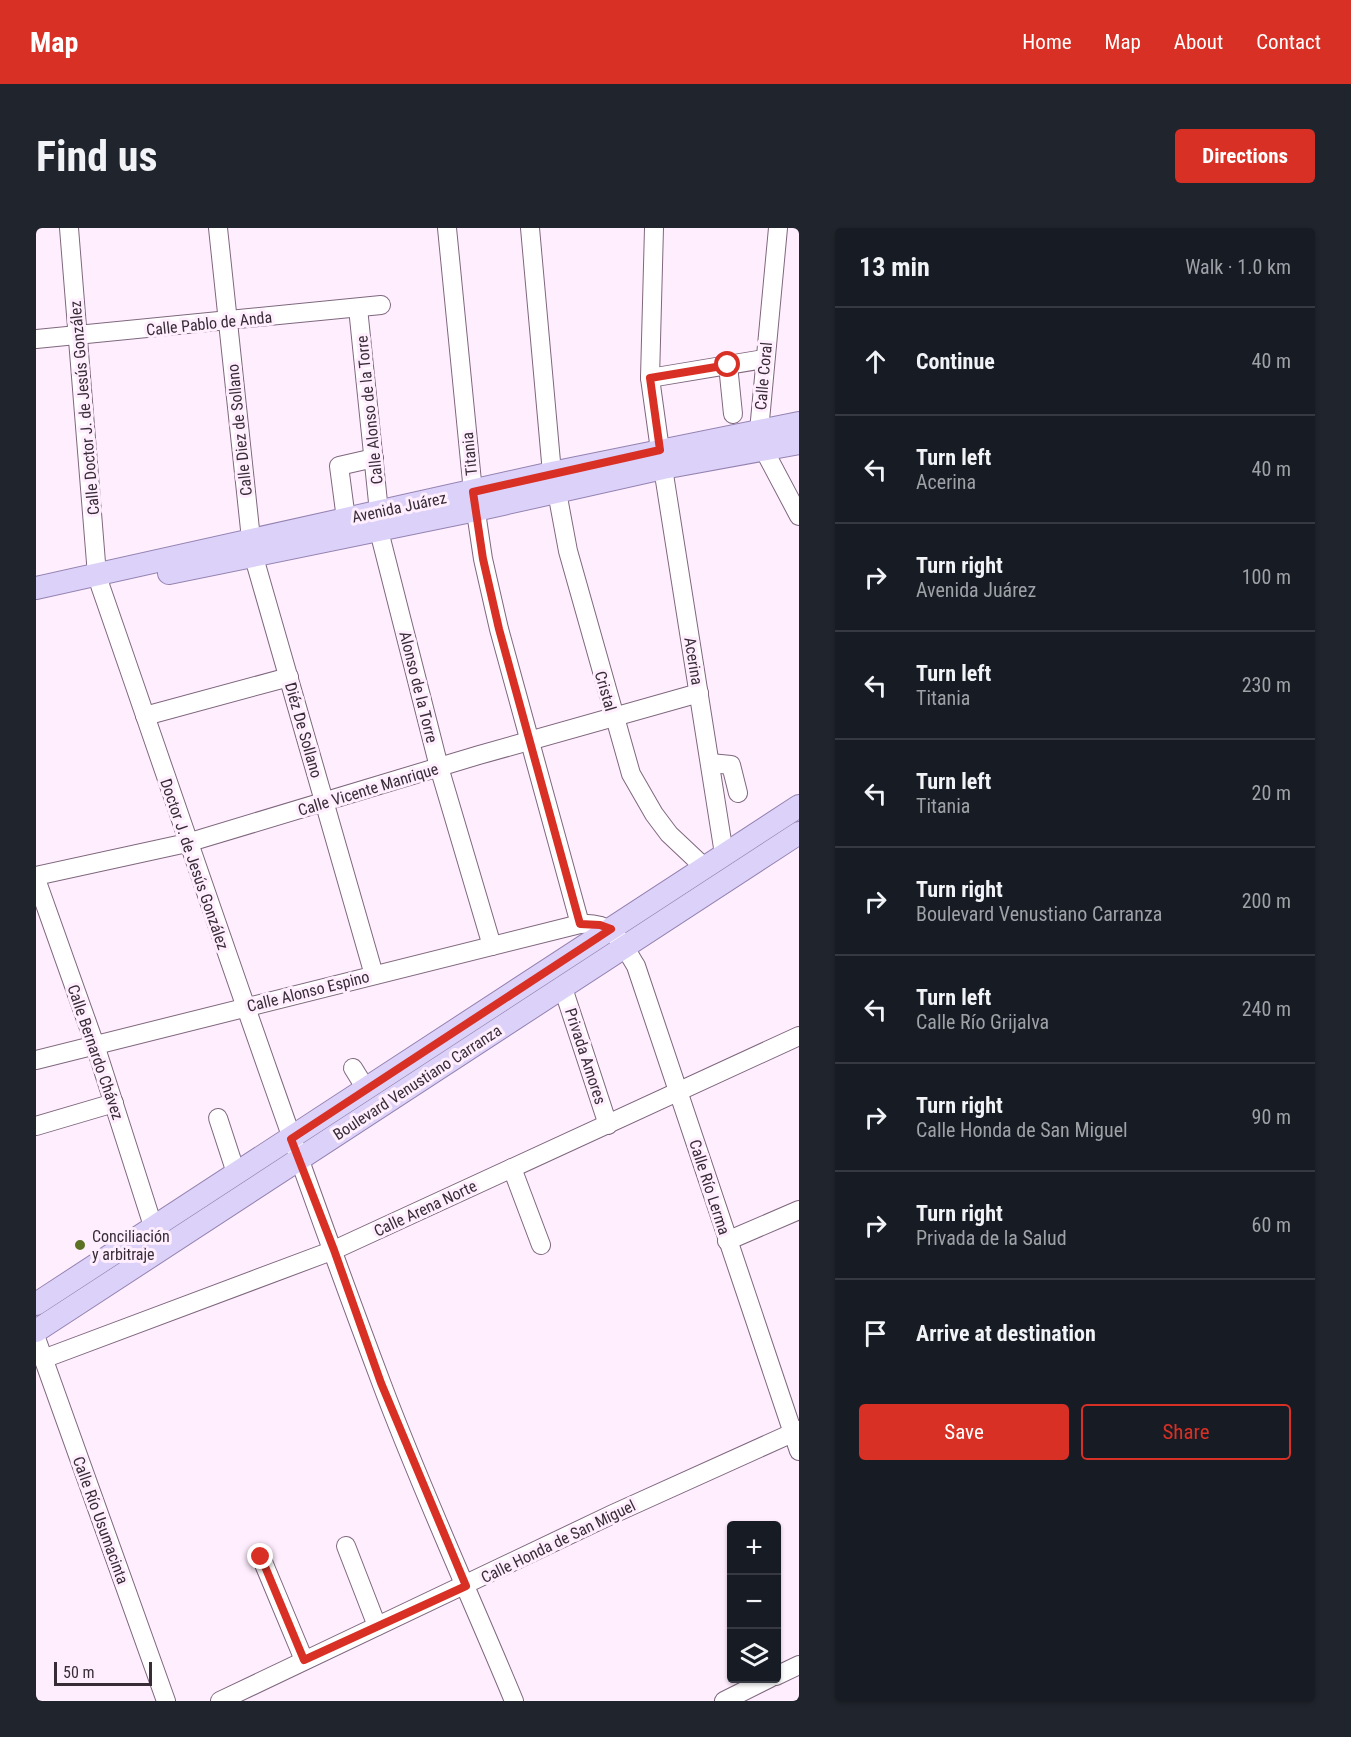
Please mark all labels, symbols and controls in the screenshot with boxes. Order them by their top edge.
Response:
text: Map [30,26,78,59]
text: Home [1022,30,1072,54]
text: Map [1105,30,1141,54]
text: About [1174,30,1223,54]
text: Contact [1256,30,1321,54]
button: Directions [1175,129,1315,183]
text: Find us [36,132,157,181]
text: 13 min [859,252,930,282]
text: Walk · 1.0 km [1185,255,1291,279]
street label: Calle Doctor J. de Jesús González [66,300,103,516]
street label: Calle Pablo de Anda [145,307,273,340]
street label: Calle Alonso de la Torre [352,335,387,485]
street label: Calle Coral [751,341,776,411]
icon: ahead [859,345,892,378]
text: Continue [916,349,995,374]
text: 40 m [1252,349,1291,373]
route start [714,351,740,377]
street label: Calle Diez de Sollano [223,363,256,497]
street label: Titania [458,431,481,477]
text: Turn left [916,445,991,470]
icon: left [859,453,892,486]
text: 40 m [1252,457,1291,481]
text: Acerina [916,470,976,494]
street label: Avenida Juárez [350,488,448,527]
text: Turn right [916,553,1003,578]
icon: right [859,561,892,594]
text: 100 m [1242,565,1291,589]
text: Avenida Juárez [916,578,1036,602]
street label: Alonso de la Torre [395,629,442,745]
street label: Acerina [680,636,707,686]
text: Turn left [916,661,991,686]
street label: Cristal [591,669,620,713]
icon: left [859,669,892,702]
text: 230 m [1242,673,1291,697]
street label: Diéz De Sollano [281,680,326,780]
text: Titania [916,686,970,710]
street label: Calle Vicente Manrique [296,759,441,820]
text: Turn left [916,769,991,794]
street label: Doctor J. de Jesús González [156,776,233,952]
icon: left [859,777,892,810]
text: 20 m [1252,781,1291,805]
text: Titania [916,794,970,818]
text: Turn right [916,877,1003,902]
icon: right [859,885,892,918]
text: 200 m [1242,889,1291,913]
text: Boulevard Venustiano Carranza [916,902,1162,926]
street label: Calle Alonso Espino [245,967,371,1016]
street label: Calle Bernardo Chávez [63,982,128,1122]
text: Turn left [916,985,991,1010]
icon: left [859,993,892,1026]
text: 240 m [1242,997,1291,1021]
street label: Privada Amores [561,1006,610,1107]
text: Calle Río Grijalva [916,1010,1049,1034]
street label: Boulevard Venustiano Carranza [329,1021,505,1144]
text: Turn right [916,1093,1003,1118]
icon: right [859,1101,892,1134]
text: 90 m [1252,1105,1291,1129]
text: Calle Honda de San Miguel [916,1118,1128,1142]
street label: Calle Río Lerma [685,1137,734,1237]
street label: Calle Arena Norte [371,1176,480,1241]
text: Turn right [916,1201,1003,1226]
icon: right [859,1209,892,1242]
text: 60 m [1252,1213,1291,1237]
text: Privada de la Salud [916,1226,1067,1250]
place label: Conciliación y arbitraje [92,1227,170,1264]
marker: Conciliación y arbitraje [73,1238,87,1252]
icon: arrive [859,1317,892,1350]
text: Arrive at destination [916,1321,1096,1346]
button: Save [859,1404,1069,1460]
button: Share [1081,1404,1291,1460]
street label: Calle Río Usumacinta [69,1454,132,1586]
street label: Calle Honda de San Miguel [478,1496,638,1587]
map controls [727,1521,781,1683]
button: + [727,1521,781,1575]
route end [247,1543,273,1569]
button: − [727,1575,781,1629]
button: layers [727,1629,781,1683]
scale bar [54,1659,152,1686]
text: 50 m [63,1663,95,1682]

